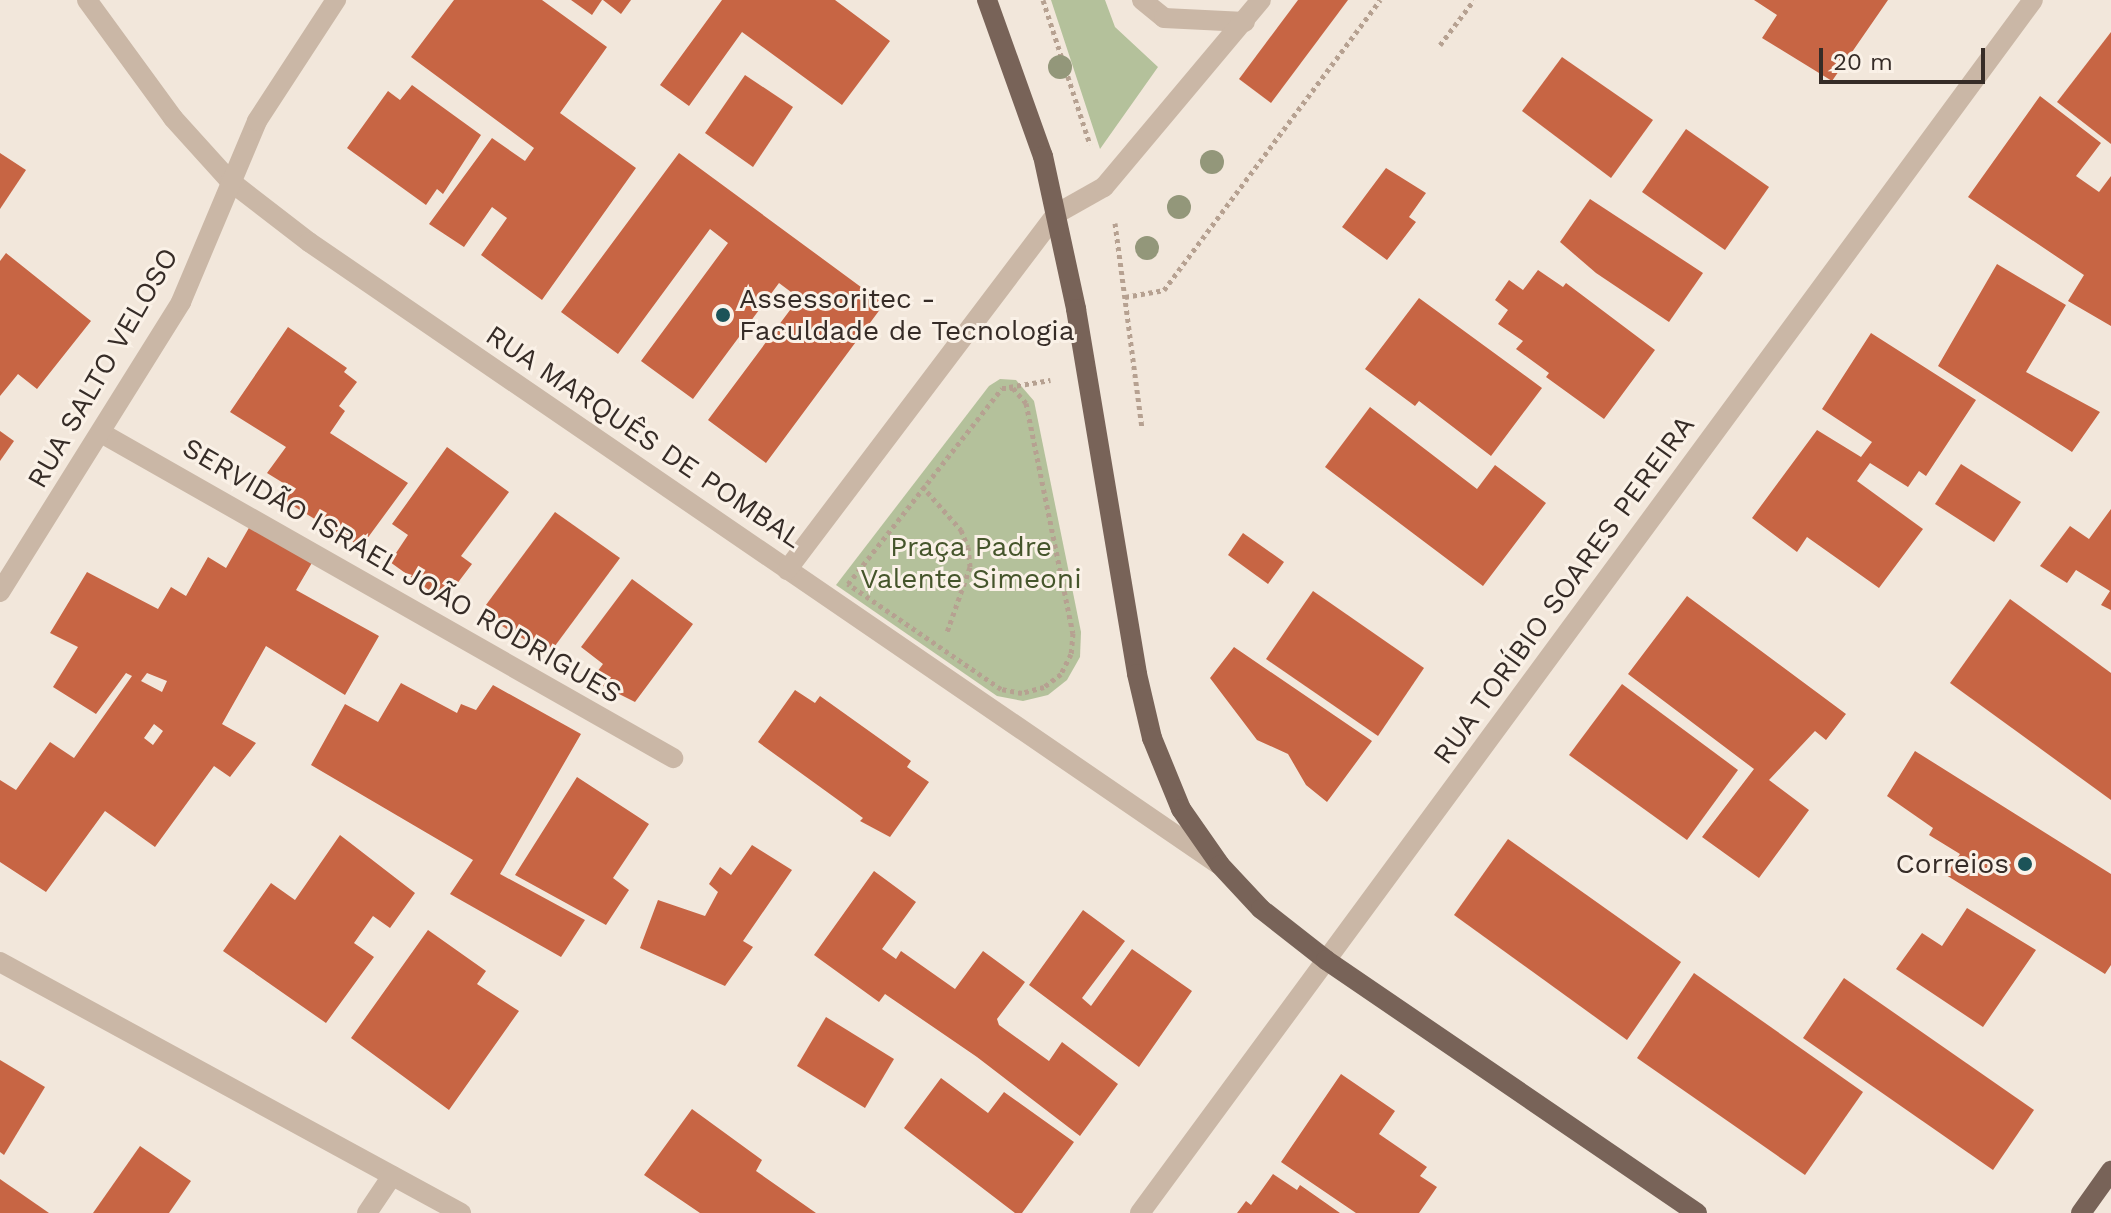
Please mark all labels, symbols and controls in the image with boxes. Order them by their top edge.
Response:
scale bar [1823,32,1989,82]
text: 20 m [1833,48,1893,76]
street label: RUA SALTO VELOSO [20,241,186,495]
place label: Assessoritec - Faculdade de Tecnologia [739,282,1075,348]
marker: Assessoritec - Faculdade de Tecnologia [714,306,732,324]
street label: RUA MARQUÊS DE POMBAL [479,318,809,556]
street label: RUA TORÍBIO SOARES PEREIRA [1426,408,1702,772]
street label: SERVIDÃO ISRAEL JOÃO RODRIGUES [176,431,628,711]
park label: Praça Padre Valente Simeoni [860,530,1082,596]
place label: Correios [1895,847,2009,881]
marker: Correios [2016,855,2034,873]

